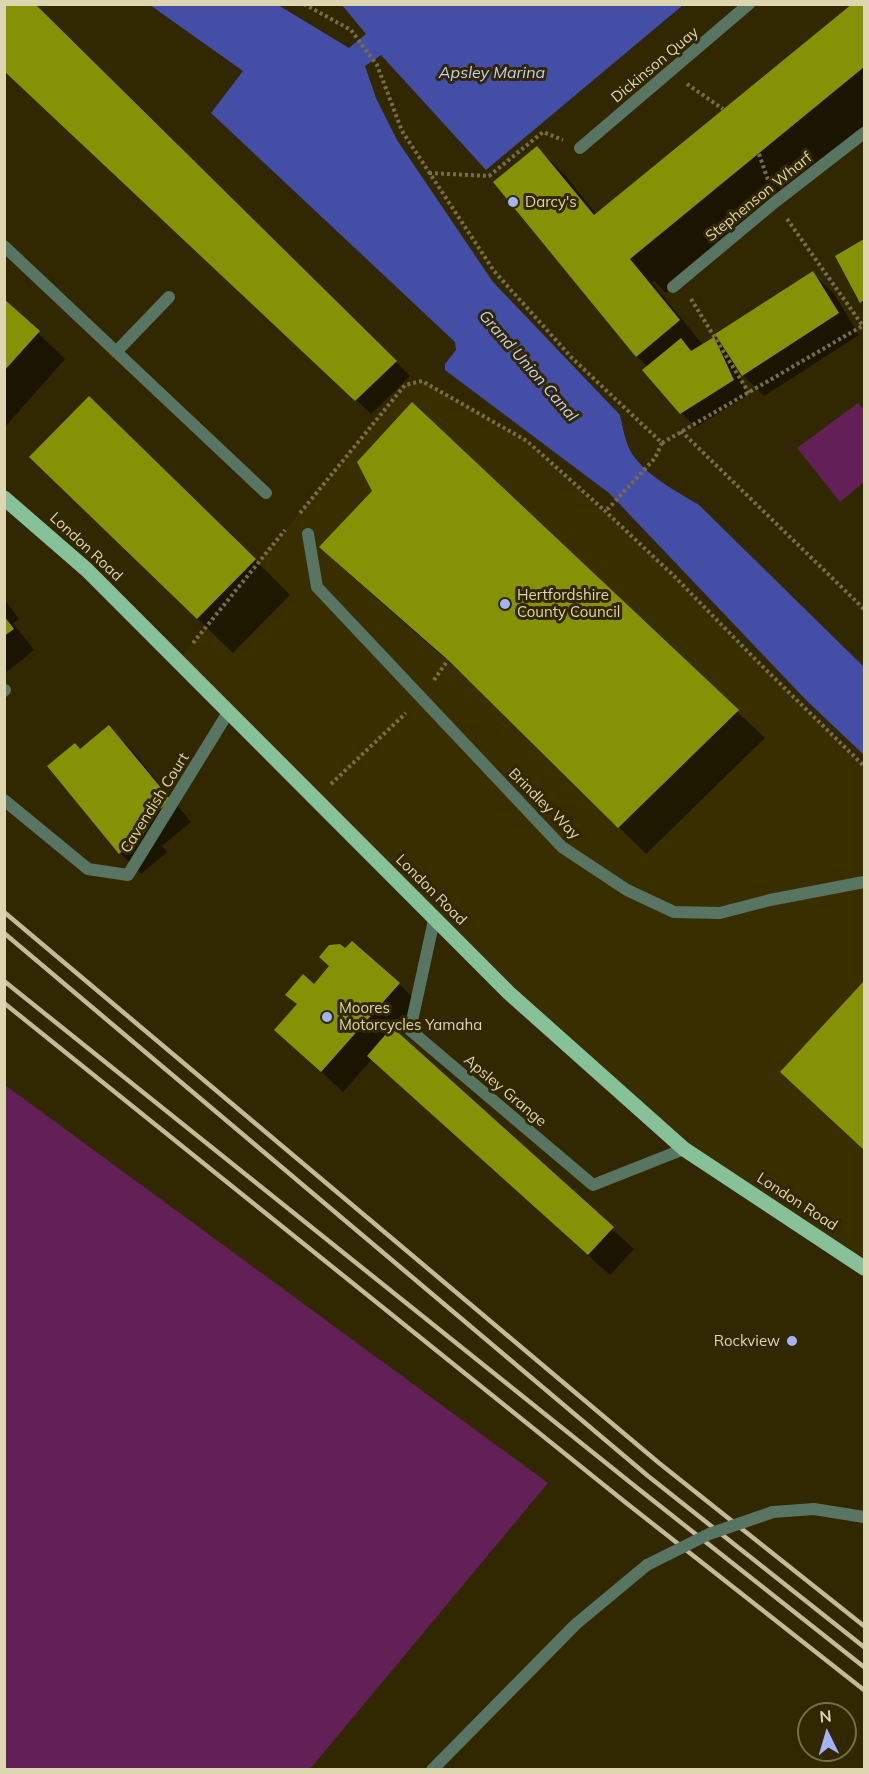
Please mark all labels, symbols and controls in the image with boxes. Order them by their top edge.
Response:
street label: Dickinson Quay [608,23,702,107]
water label: Apsley Marina [439,63,545,83]
street label: Stephenson Wharf [702,149,816,245]
place label: Darcy's [525,193,577,211]
marker: Darcy's [506,195,520,209]
water label: Grand Union Canal [475,307,581,425]
street label: London Road [46,509,126,585]
place label: Hertfordshire County Council [517,586,620,621]
marker: Hertfordshire County Council [498,597,512,611]
street label: Cavendish Court [117,750,193,856]
street label: Brindley Way [505,765,583,843]
street label: London Road [392,851,470,929]
place label: Moores Motorcycles Yamaha [339,999,482,1034]
marker: Moores Motorcycles Yamaha [320,1010,334,1024]
street label: Apsley Grange [460,1051,550,1131]
street label: London Road [753,1169,841,1235]
place label: Rockview [714,1332,780,1350]
marker: Rockview [785,1334,799,1348]
north arrow [797,1702,857,1762]
text: N [819,1706,833,1727]

